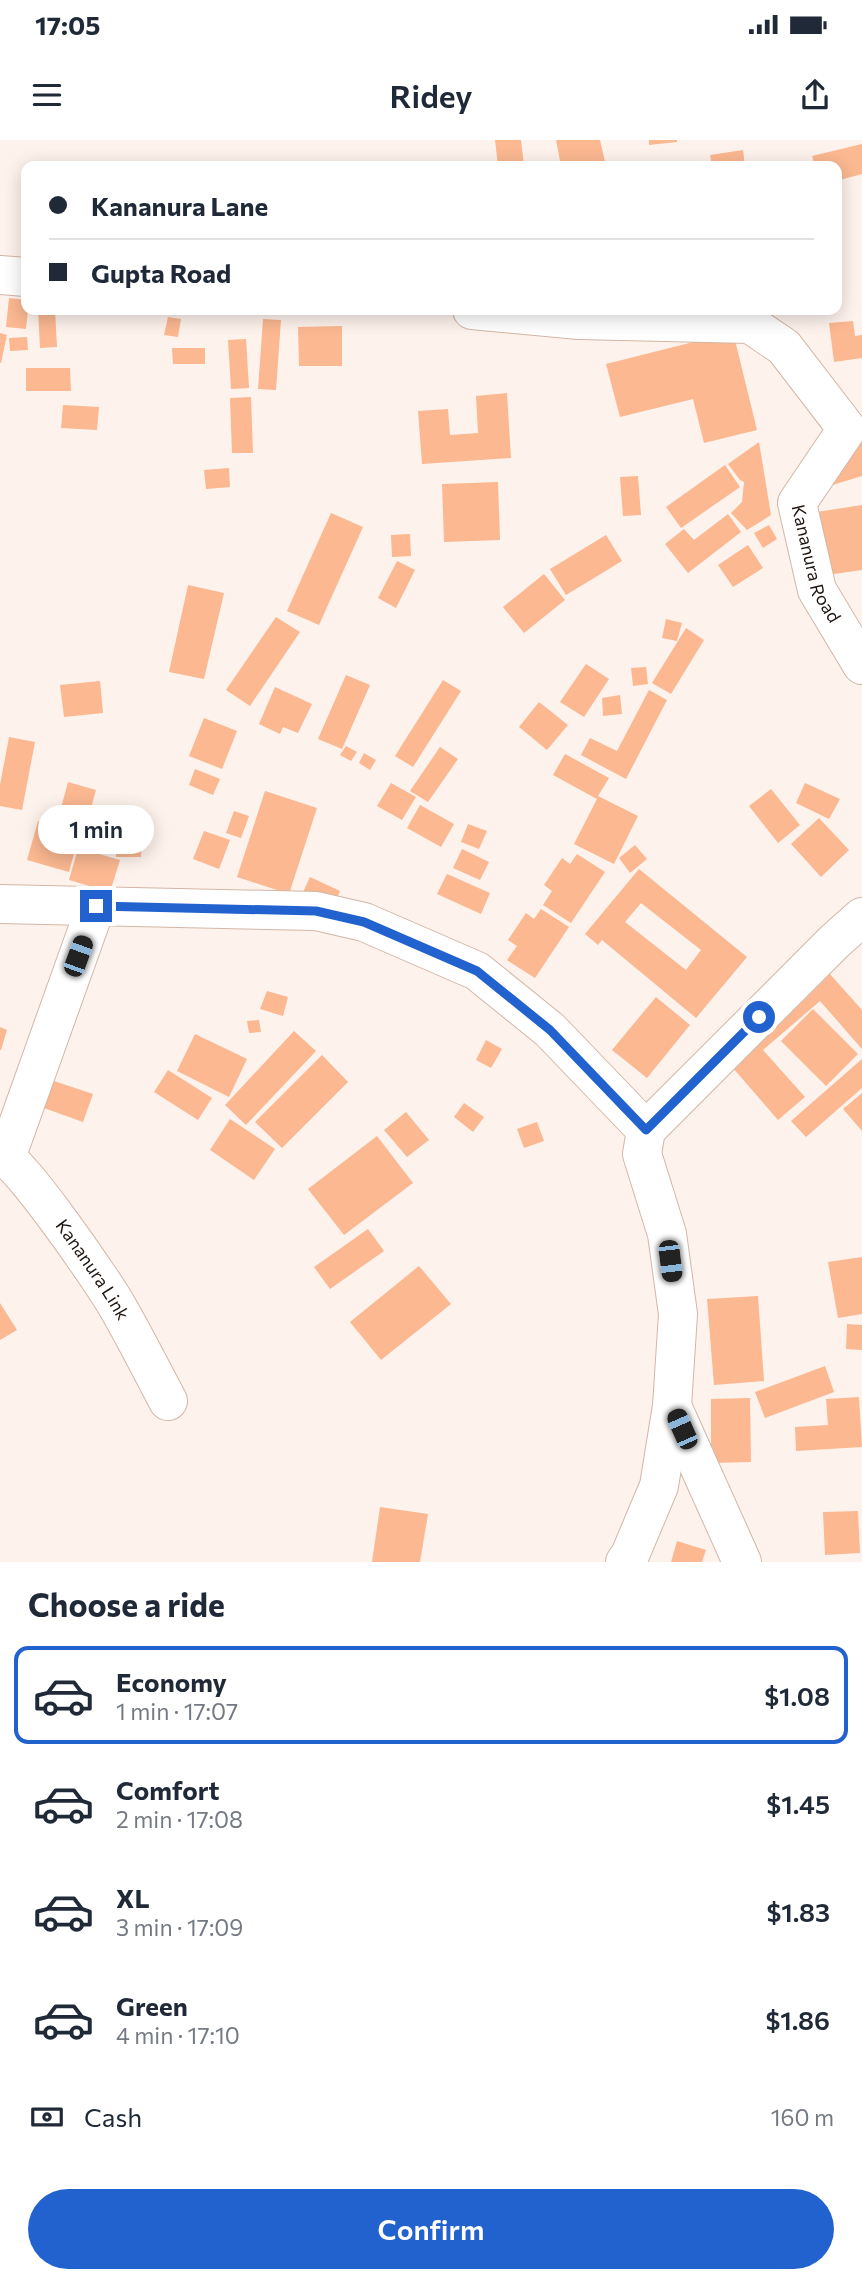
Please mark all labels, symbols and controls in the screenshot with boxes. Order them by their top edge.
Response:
text: 17:05 [35,9,100,40]
text: Ridey [390,75,472,115]
icon: menu [28,76,66,114]
icon: share [796,76,834,114]
text: Kananura Lane [91,190,268,221]
text: Gupta Road [91,257,231,288]
street label: Kananura Road [788,502,846,626]
callout: 1 min [38,804,154,854]
text: 1 min [69,815,123,843]
route end [80,890,112,922]
car [61,933,96,979]
route start [743,1001,775,1033]
street label: Kananura Link [51,1215,135,1324]
car [658,1239,683,1283]
car [664,1406,701,1452]
text: Choose a ride [28,1584,225,1624]
icon: car [32,1664,95,1727]
text: Economy [116,1666,227,1697]
text: $1.08 [764,1680,830,1711]
text: 1 min · 17:07 [116,1697,238,1725]
icon: car [32,1772,95,1835]
text: Comfort [116,1774,219,1805]
text: $1.45 [766,1788,830,1819]
text: 2 min · 17:08 [116,1805,243,1833]
icon: car [32,1880,95,1943]
text: XL [116,1882,150,1913]
text: $1.83 [766,1896,830,1927]
text: 3 min · 17:09 [116,1913,243,1941]
icon: car [32,1988,95,2051]
text: Green [116,1990,188,2021]
text: $1.86 [765,2004,830,2035]
text: 4 min · 17:10 [116,2021,240,2049]
icon: cash [28,2098,66,2136]
text: Cash [84,2101,142,2132]
text: 160 m [771,2103,834,2131]
button: Confirm [28,2189,834,2269]

